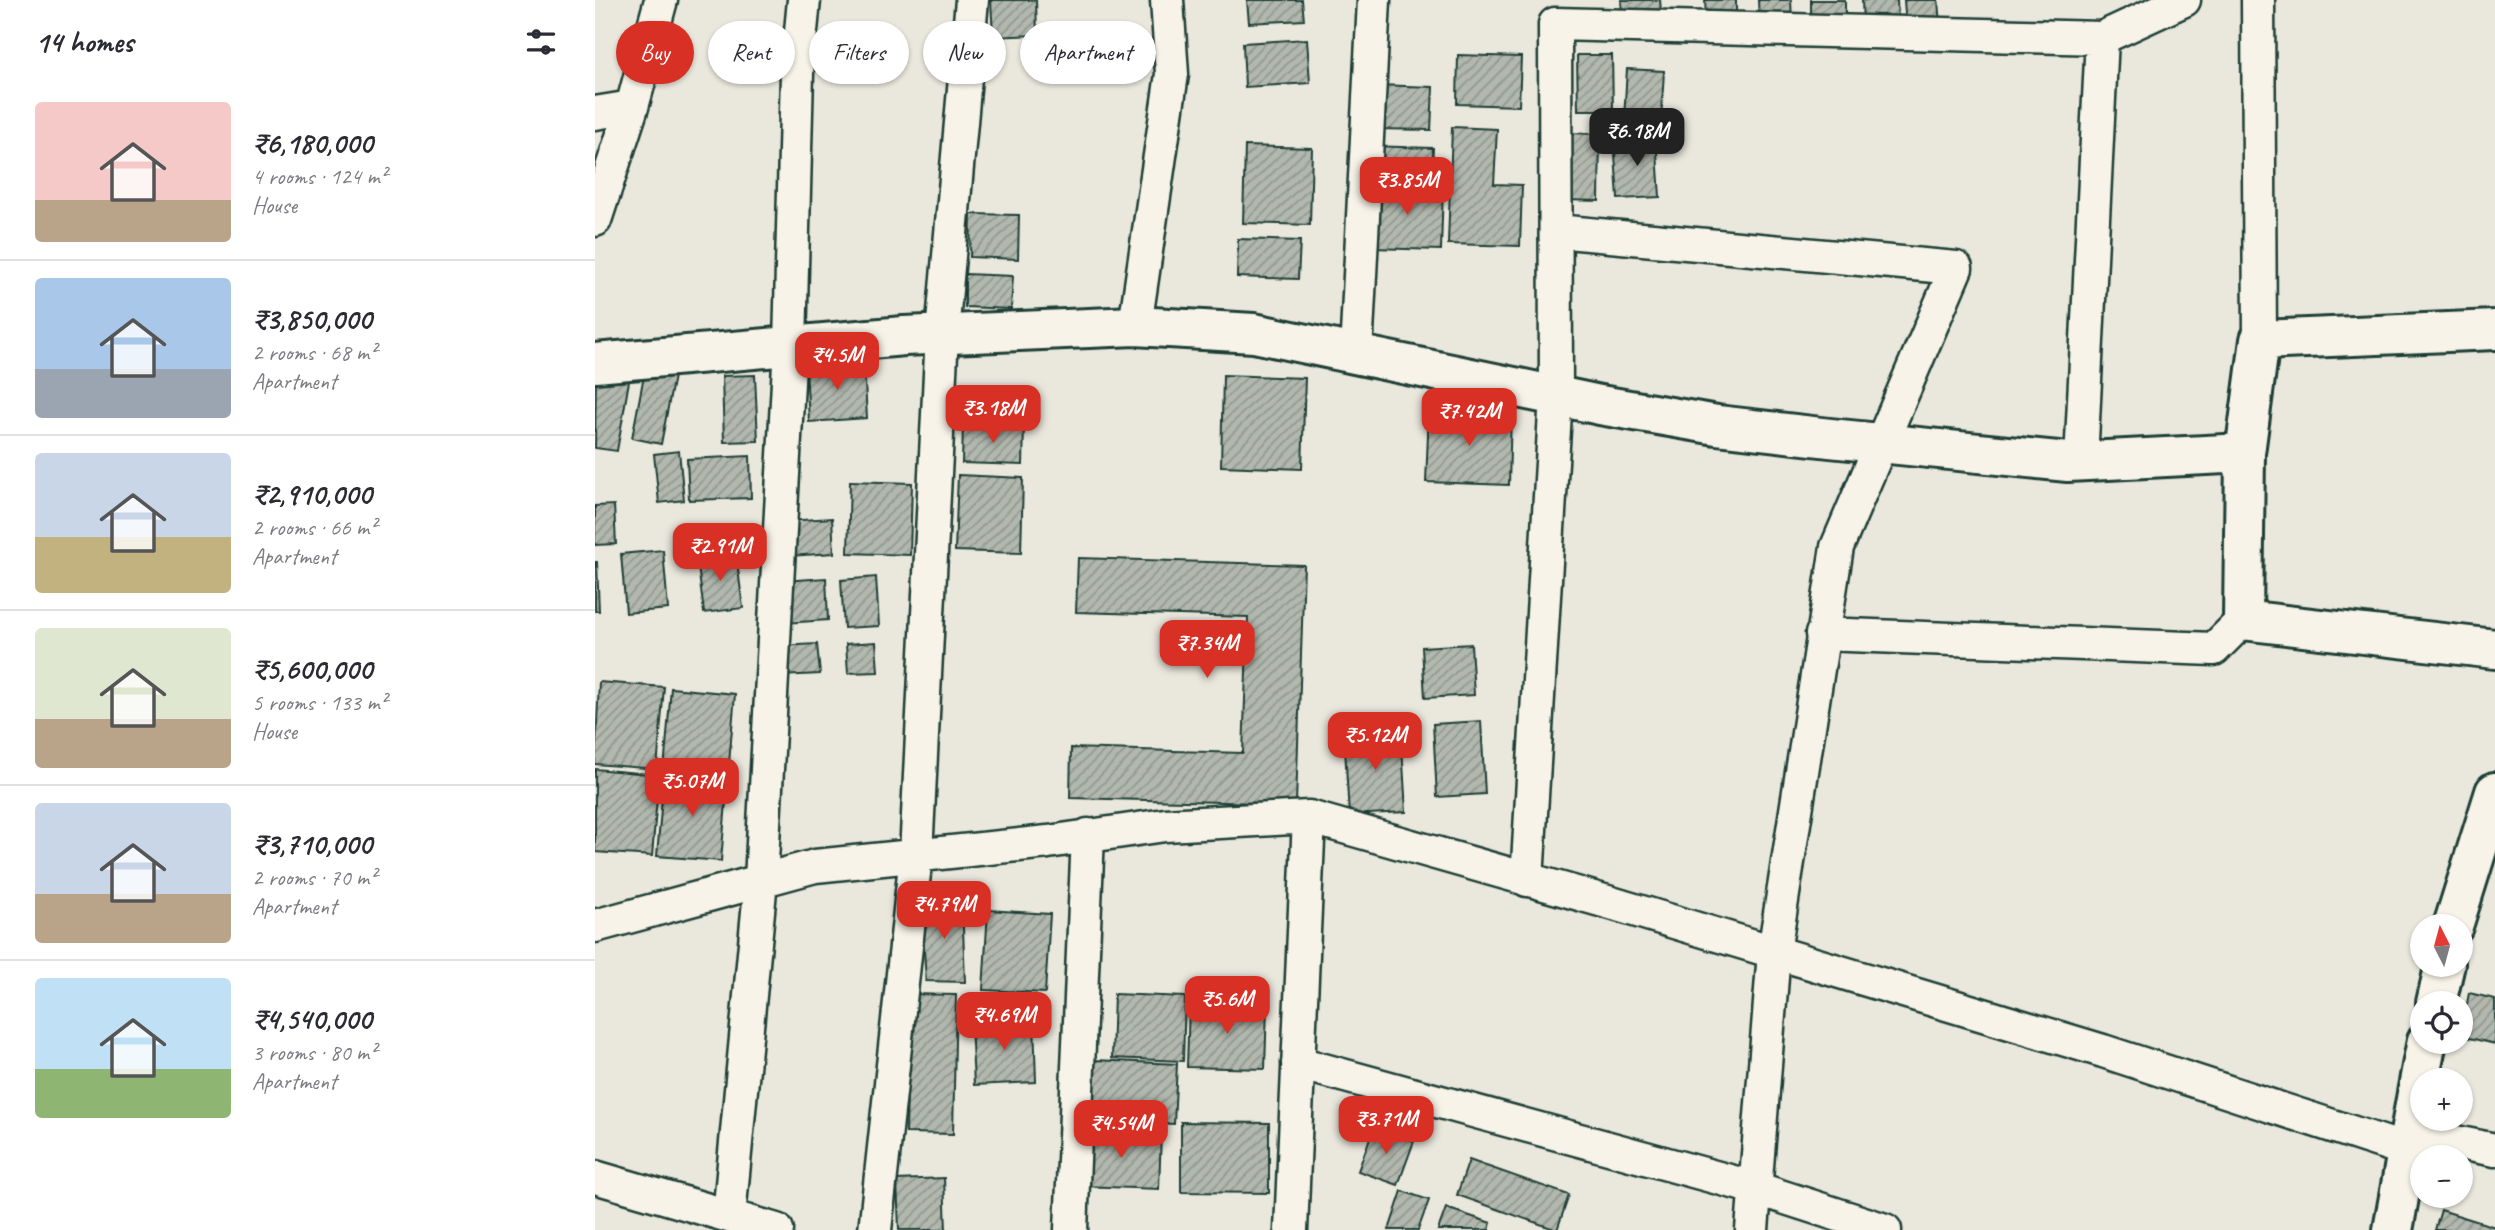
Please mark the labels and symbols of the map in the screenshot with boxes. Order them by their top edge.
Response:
pin: ₹6.18M [1580,108,1694,168]
pin: ₹3.85M [1350,158,1464,217]
pin: ₹4.5M [788,332,886,392]
pin: ₹3.18M [936,386,1050,445]
pin: ₹7.42M [1412,388,1526,448]
pin: ₹2.91M [663,524,777,583]
pin: ₹7.34M [1150,620,1264,680]
pin: ₹5.12M [1318,712,1432,772]
pin: ₹5.07M [635,758,749,818]
pin: ₹4.79M [887,881,1001,941]
north arrow [2410,914,2473,976]
pin: ₹5.6M [1178,976,1276,1036]
pin: ₹4.69M [947,992,1061,1052]
pin: ₹3.71M [1329,1096,1443,1156]
pin: ₹4.54M [1064,1100,1178,1160]

